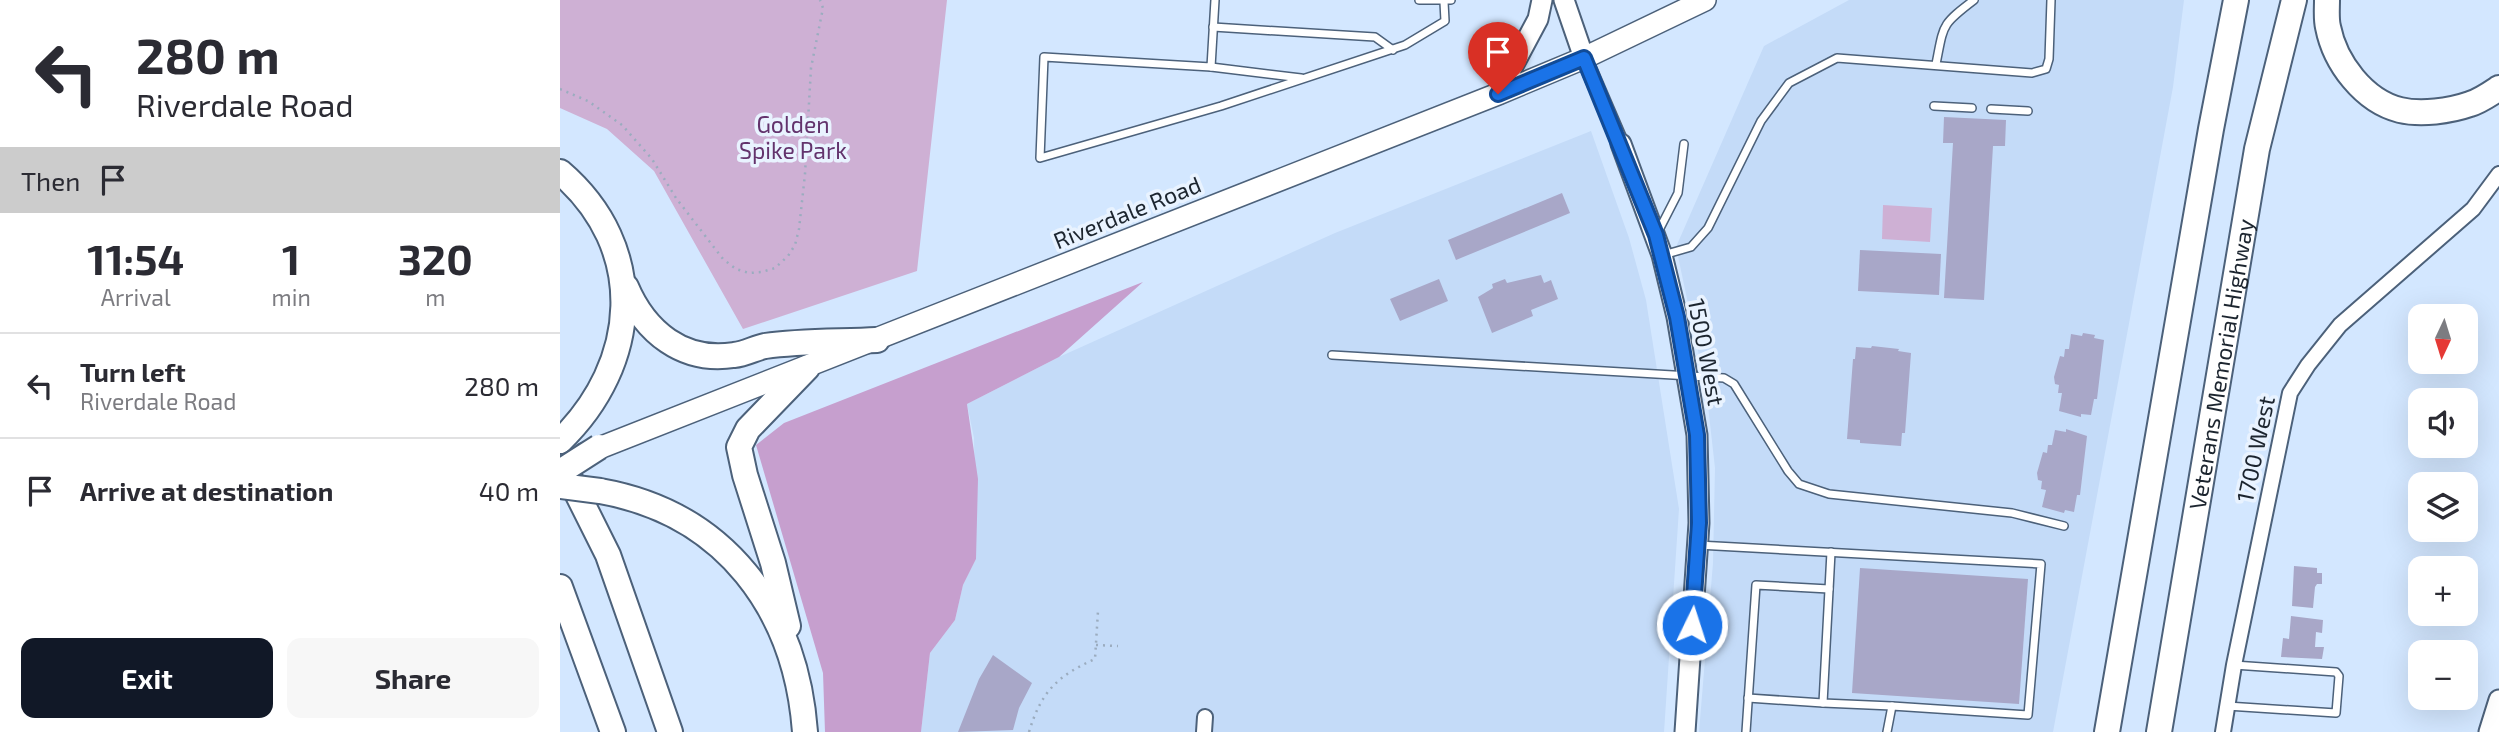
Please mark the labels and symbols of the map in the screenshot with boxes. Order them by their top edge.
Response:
pin [1468,22,1528,94]
park label: Golden Spike Park [739,110,847,164]
street label: Riverdale Road [1049,170,1205,254]
street label: Veterans Memorial Highway [2183,217,2259,512]
street label: 1500 West [1683,296,1731,408]
north arrow [2408,304,2478,374]
street label: 1700 West [2230,393,2280,505]
position arrow [1655,588,1729,662]

